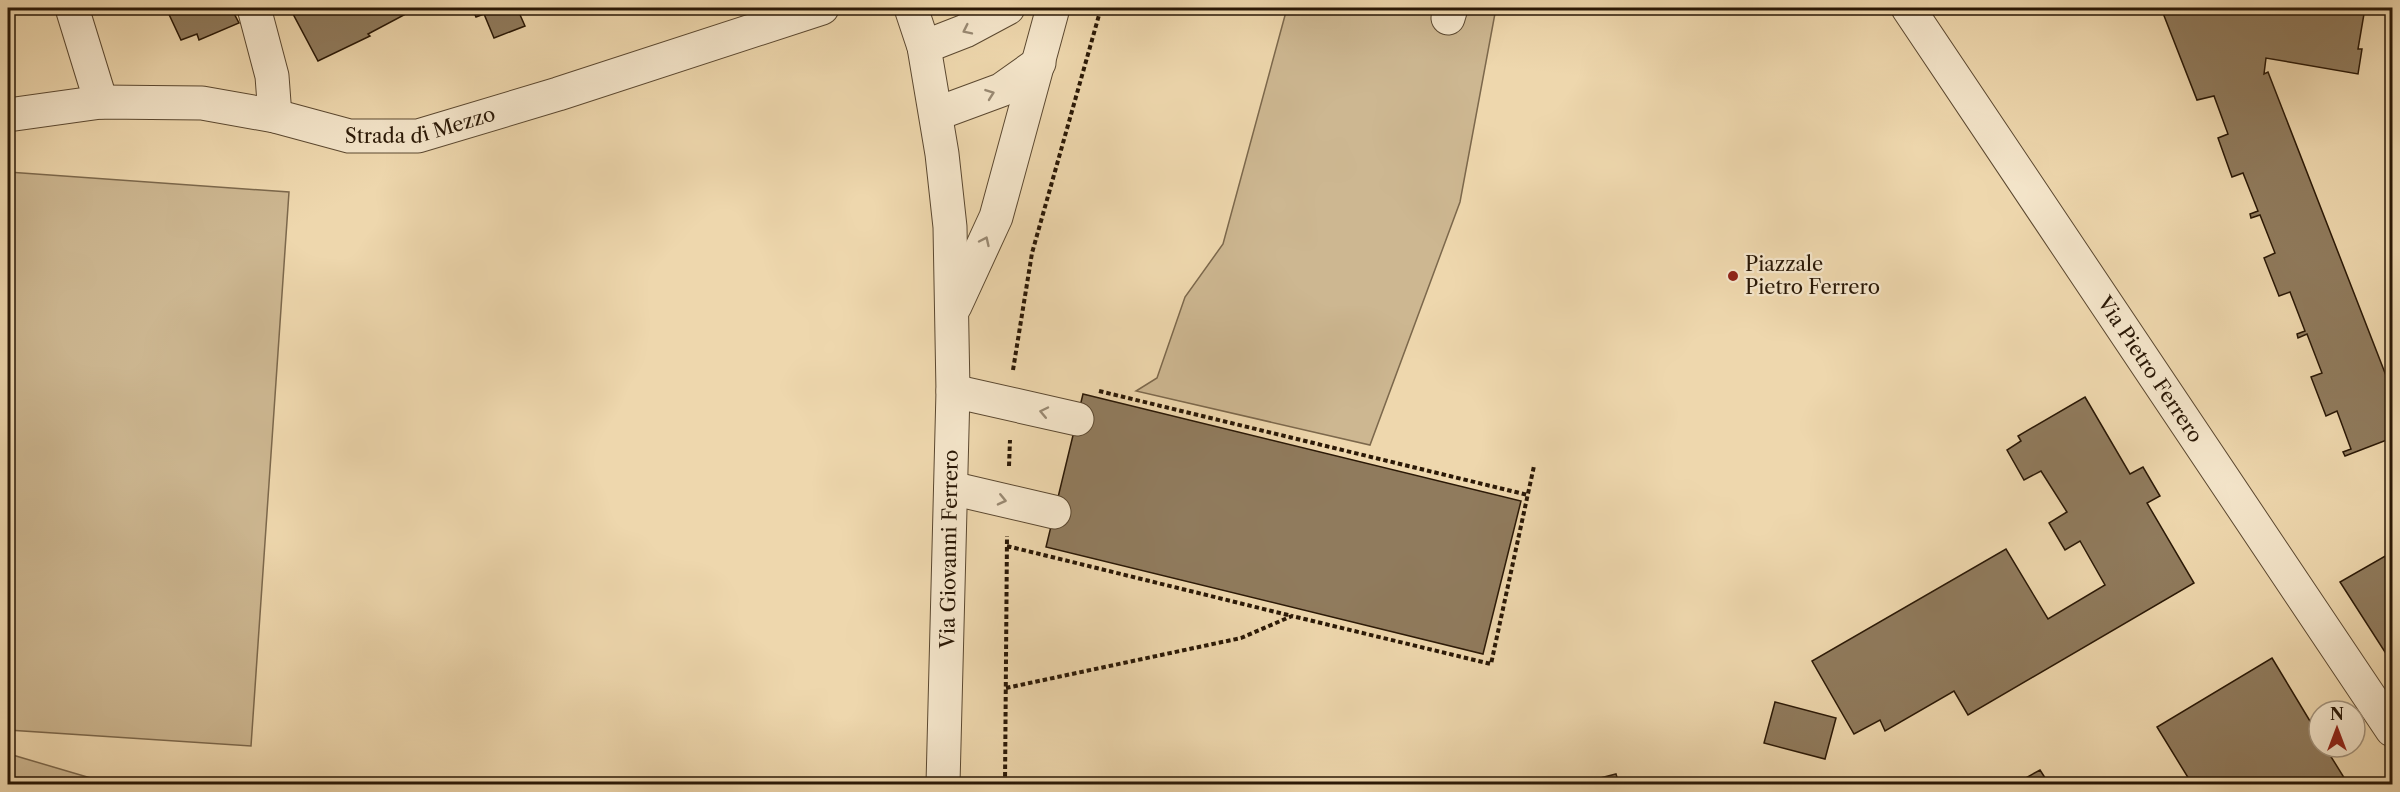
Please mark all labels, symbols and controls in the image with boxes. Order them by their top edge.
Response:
one-way arrow [963,22,974,34]
one-way arrow [984,89,995,102]
street label: Strada di Mezzo [345,102,498,148]
one-way arrow [977,236,989,247]
place label: Piazzale Pietro Ferrero [1745,252,1880,299]
marker: Piazzale Pietro Ferrero [1726,269,1740,283]
street label: Via Pietro Ferrero [2092,291,2208,447]
one-way arrow [1040,406,1050,419]
street label: Via Giovanni Ferrero [935,449,963,650]
one-way arrow [997,493,1007,506]
north arrow [2307,699,2367,759]
text: N [2330,704,2344,724]

